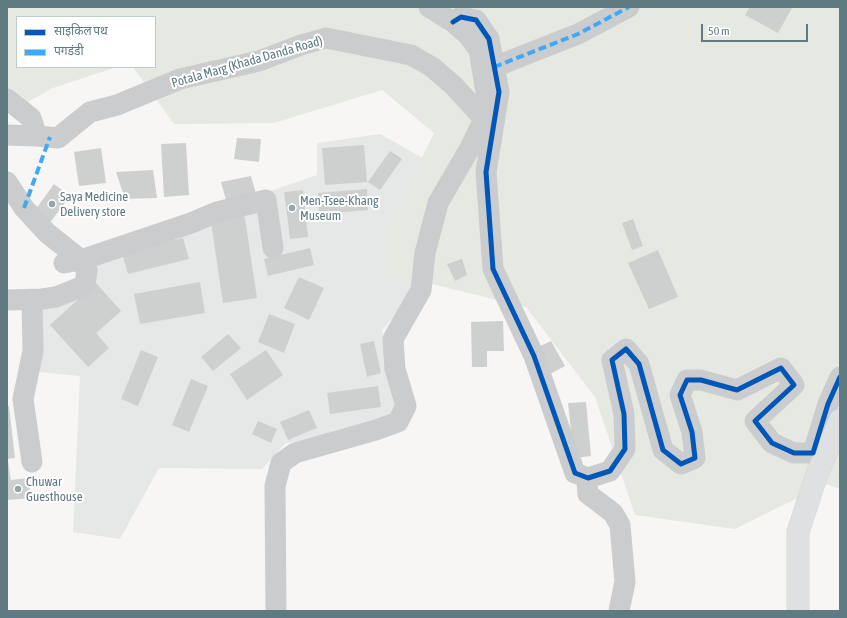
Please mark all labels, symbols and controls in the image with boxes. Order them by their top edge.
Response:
legend [16,16,156,68]
scale bar [703,16,810,42]
text: साइकिल पथ [54,24,108,38]
text: 50 m [708,24,730,38]
street label: Potala Marg (Khada Danda Road) [170,33,324,91]
text: पगडंडी [54,44,84,58]
place label: Saya Medicine Delivery store [60,189,128,220]
place label: Men-Tsee-Khang Museum [300,193,379,224]
marker: Saya Medicine Delivery store [47,199,57,209]
marker: Men-Tsee-Khang Museum [287,203,297,213]
place label: Chuwar Guesthouse [26,474,83,505]
marker: Chuwar Guesthouse [13,484,23,494]

